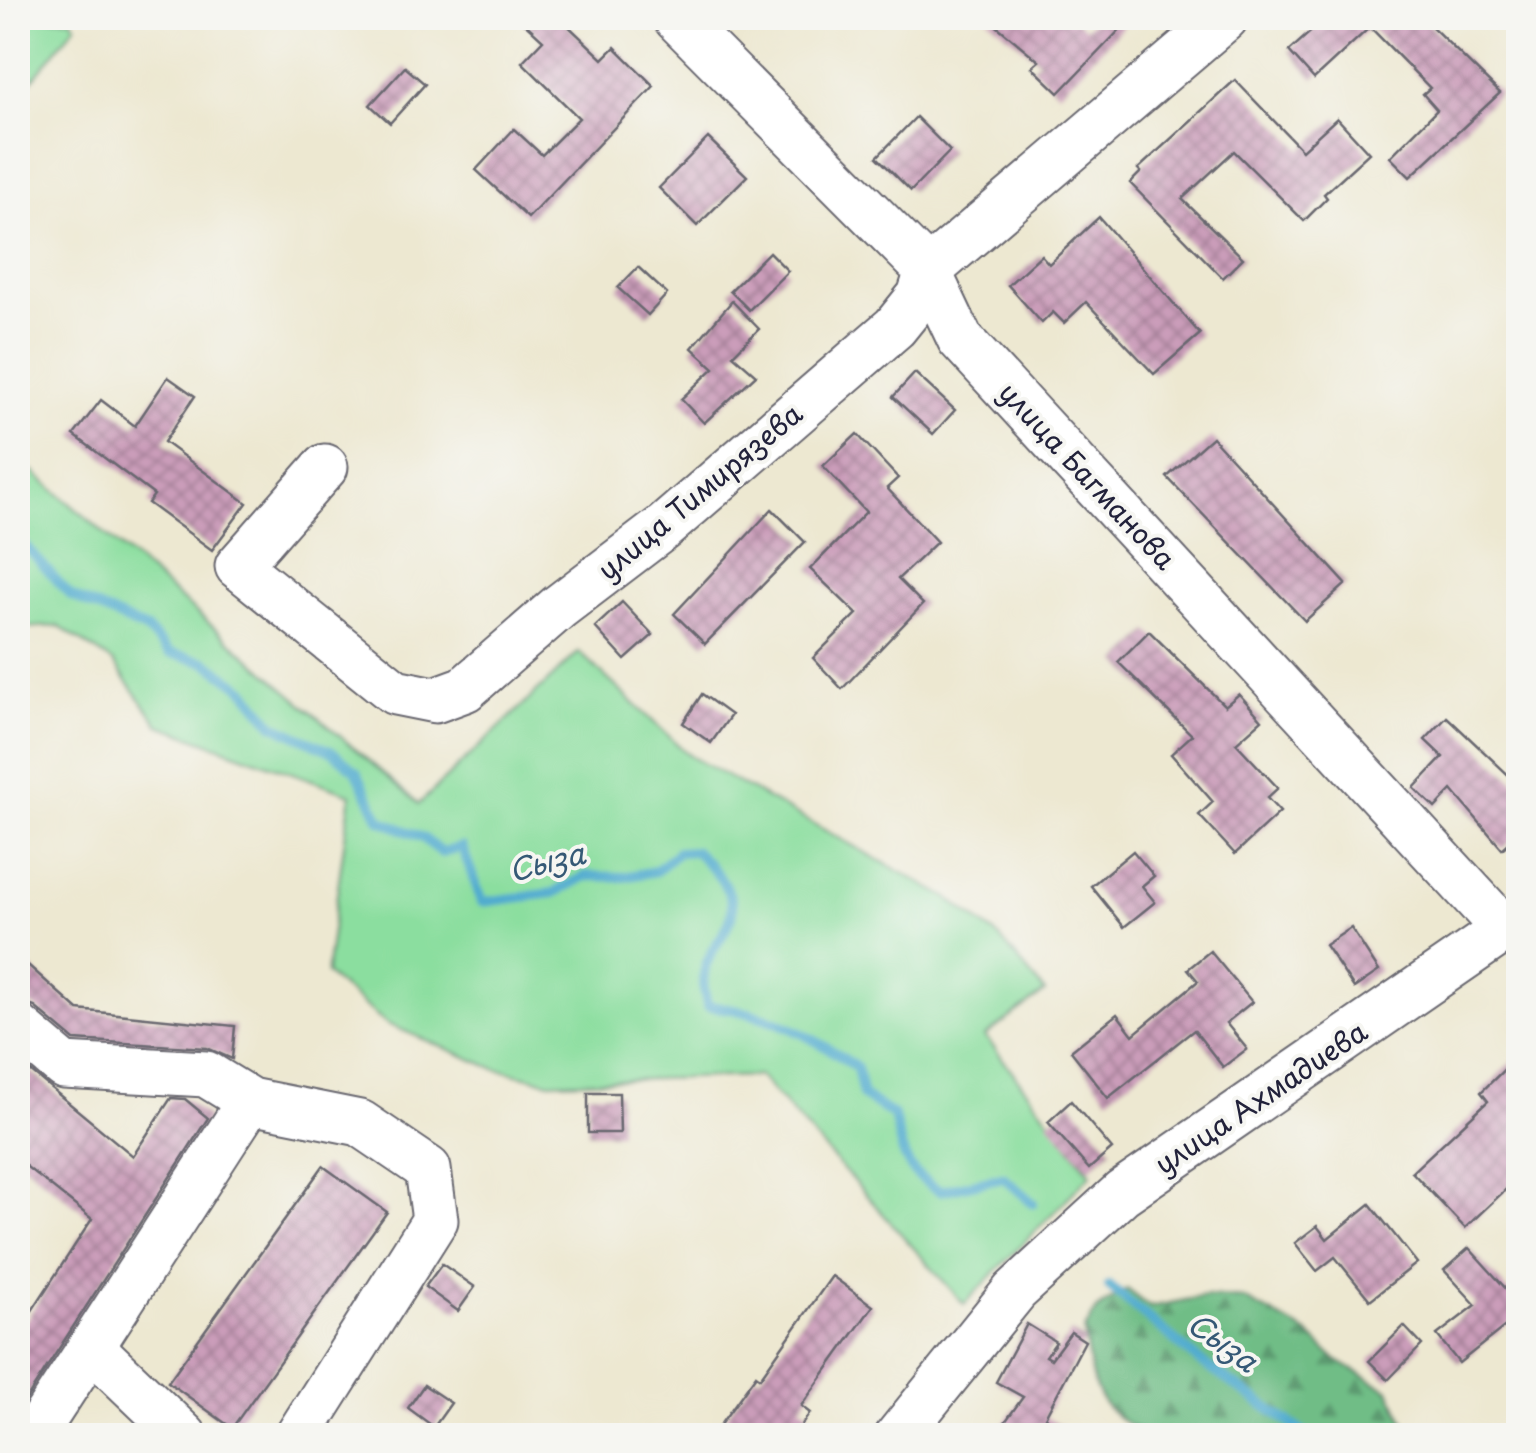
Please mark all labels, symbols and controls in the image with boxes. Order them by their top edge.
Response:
street label: улица Багманова [989,371,1187,579]
street label: улица Тимирязева [587,392,811,590]
water label: Сыза [503,829,591,892]
street label: улица Ахмадиева [1145,1009,1376,1184]
water label: Сыза [1179,1300,1269,1383]

